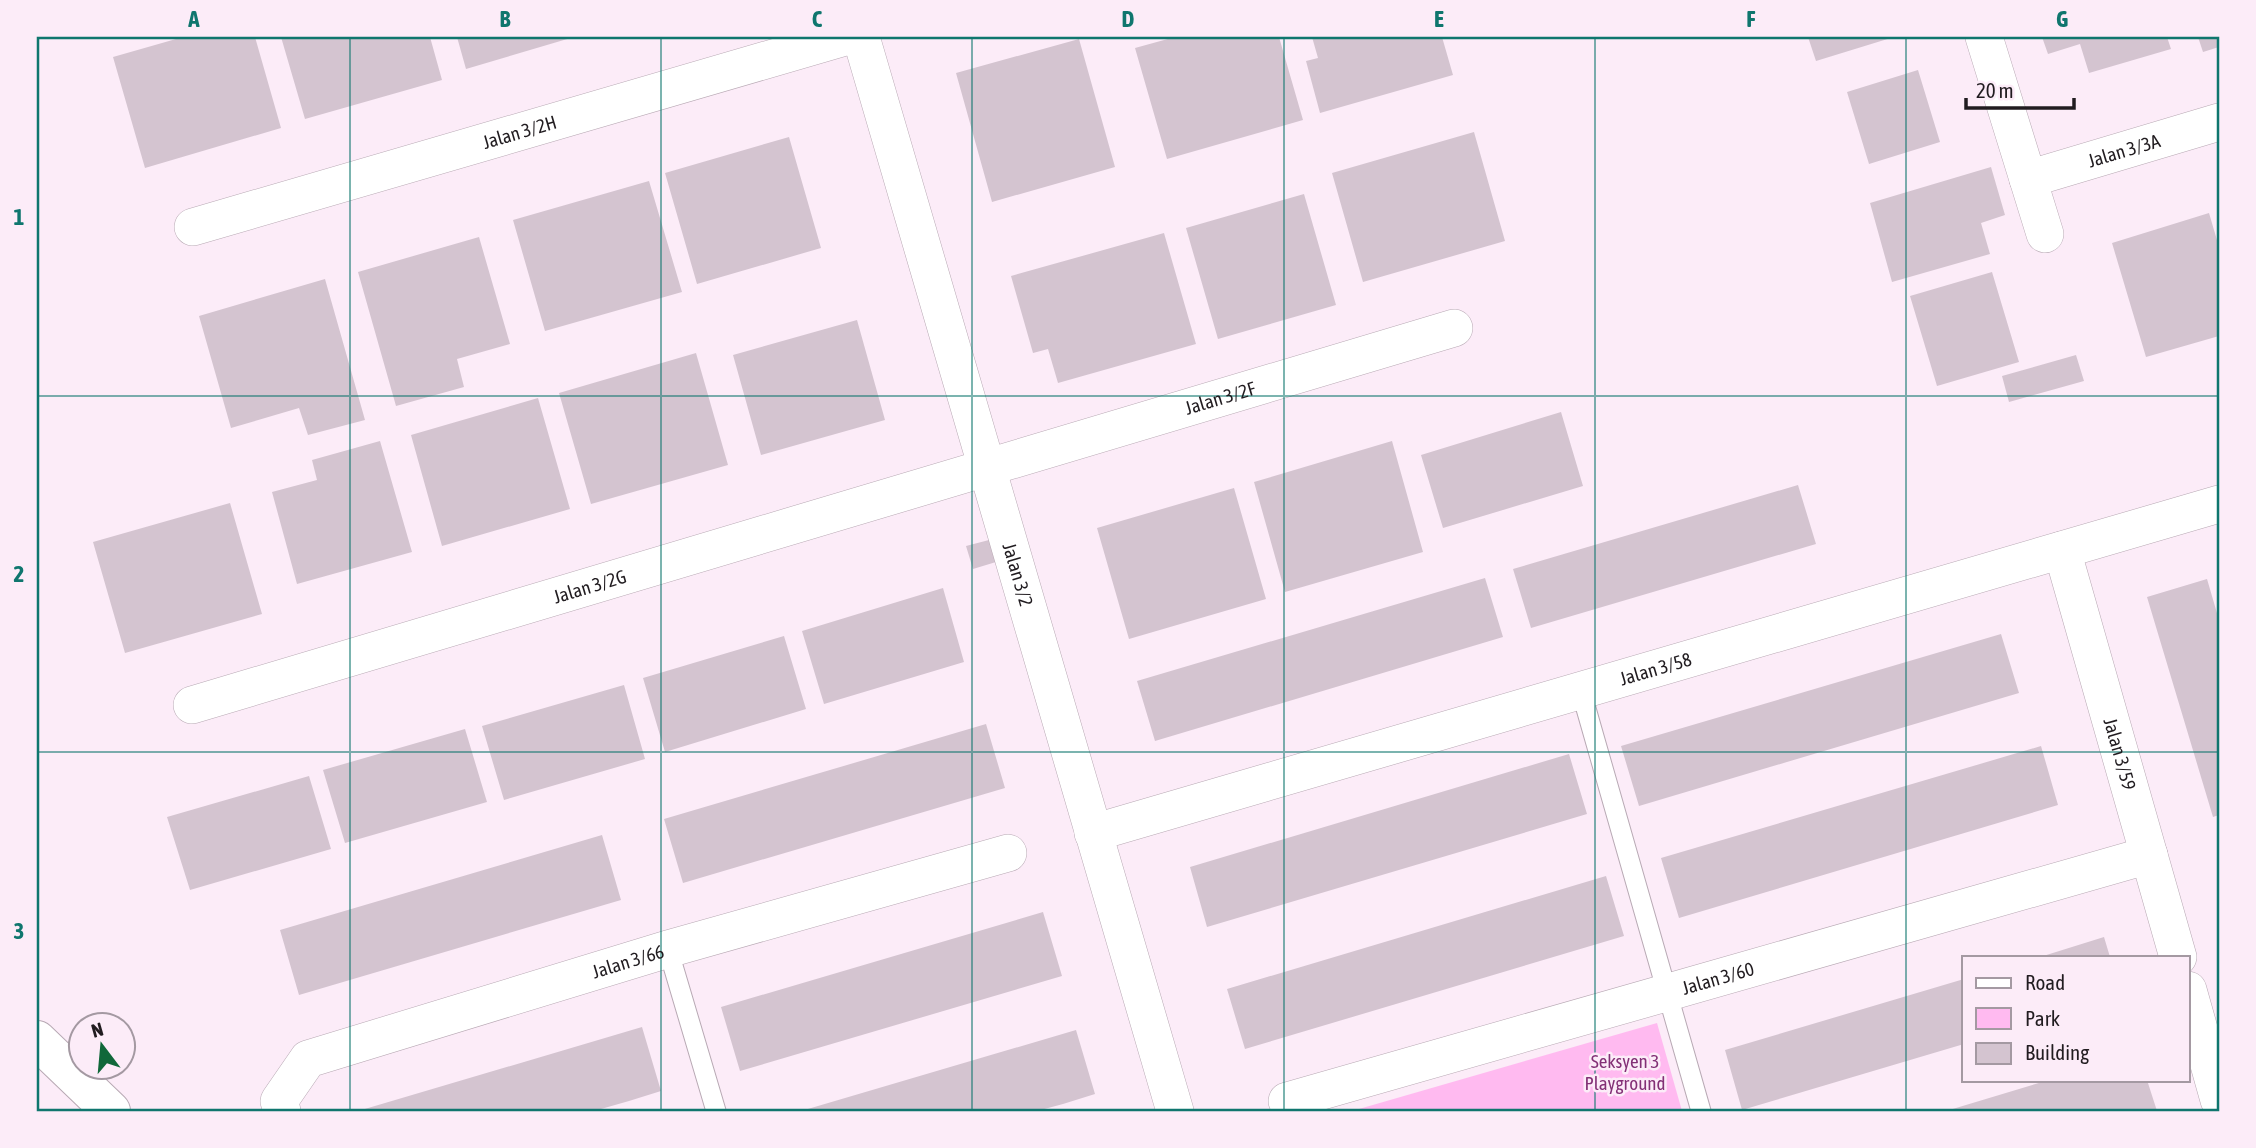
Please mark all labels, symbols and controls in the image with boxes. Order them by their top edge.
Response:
text: A [187,6,200,32]
text: B [500,6,511,32]
text: C [812,6,823,32]
text: D [1122,6,1135,32]
text: E [1434,6,1444,32]
text: F [1746,6,1756,32]
text: G [2056,6,2068,32]
scale bar [1966,66,2074,110]
text: 20 m [1976,78,2014,102]
street label: Jalan 3/2H [480,111,559,153]
street label: Jalan 3/3A [2085,129,2163,172]
text: 1 [14,204,25,230]
street label: Jalan 3/2F [1182,377,1258,419]
street label: Jalan 3/2 [998,540,1038,609]
text: 2 [14,561,24,587]
street label: Jalan 3/2G [551,565,629,607]
street label: Jalan 3/58 [1617,648,1694,690]
street label: Jalan 3/59 [2099,715,2141,792]
text: 3 [14,918,24,944]
street label: Jalan 3/66 [589,940,667,983]
legend [1962,956,2190,1082]
street label: Jalan 3/60 [1679,957,1756,999]
text: Road [2025,970,2065,994]
text: Park [2025,1006,2060,1030]
north arrow [66,1012,136,1082]
text: N [89,1018,106,1042]
text: Building [2025,1040,2089,1064]
park label: Seksyen 3 Playground [1584,1050,1666,1094]

